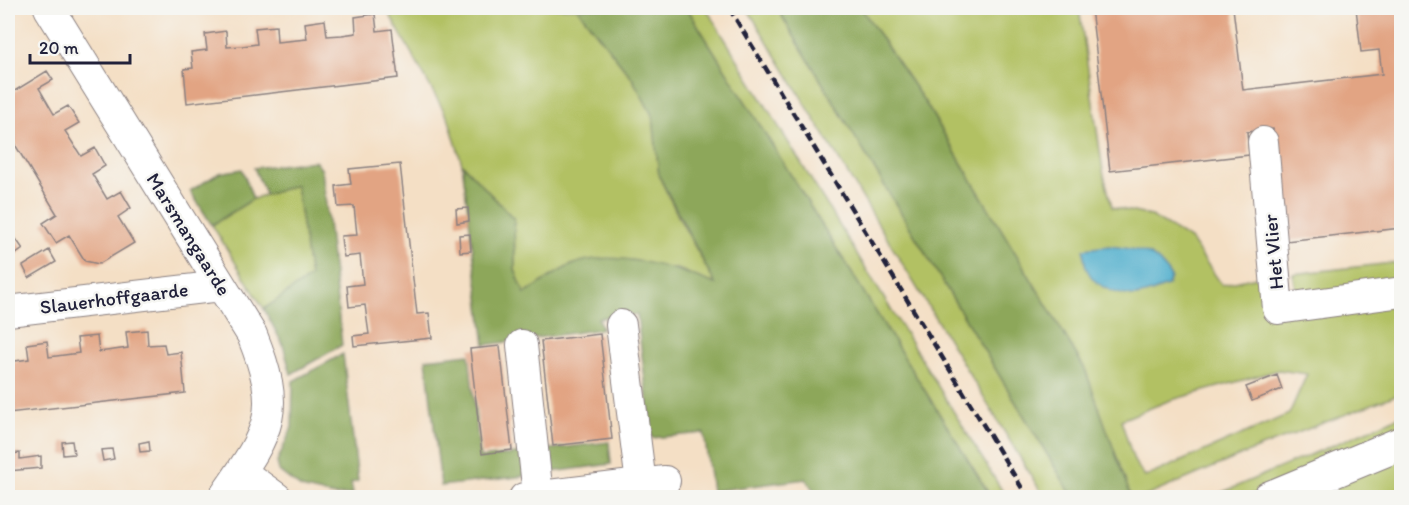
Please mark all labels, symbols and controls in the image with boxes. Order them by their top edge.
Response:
scale bar [30,27,130,65]
text: 20 m [39,37,79,59]
street label: Marsmangaarde [142,168,236,300]
street label: Het Vlier [1258,213,1288,291]
street label: Slauerhoffgaarde [38,277,190,319]

